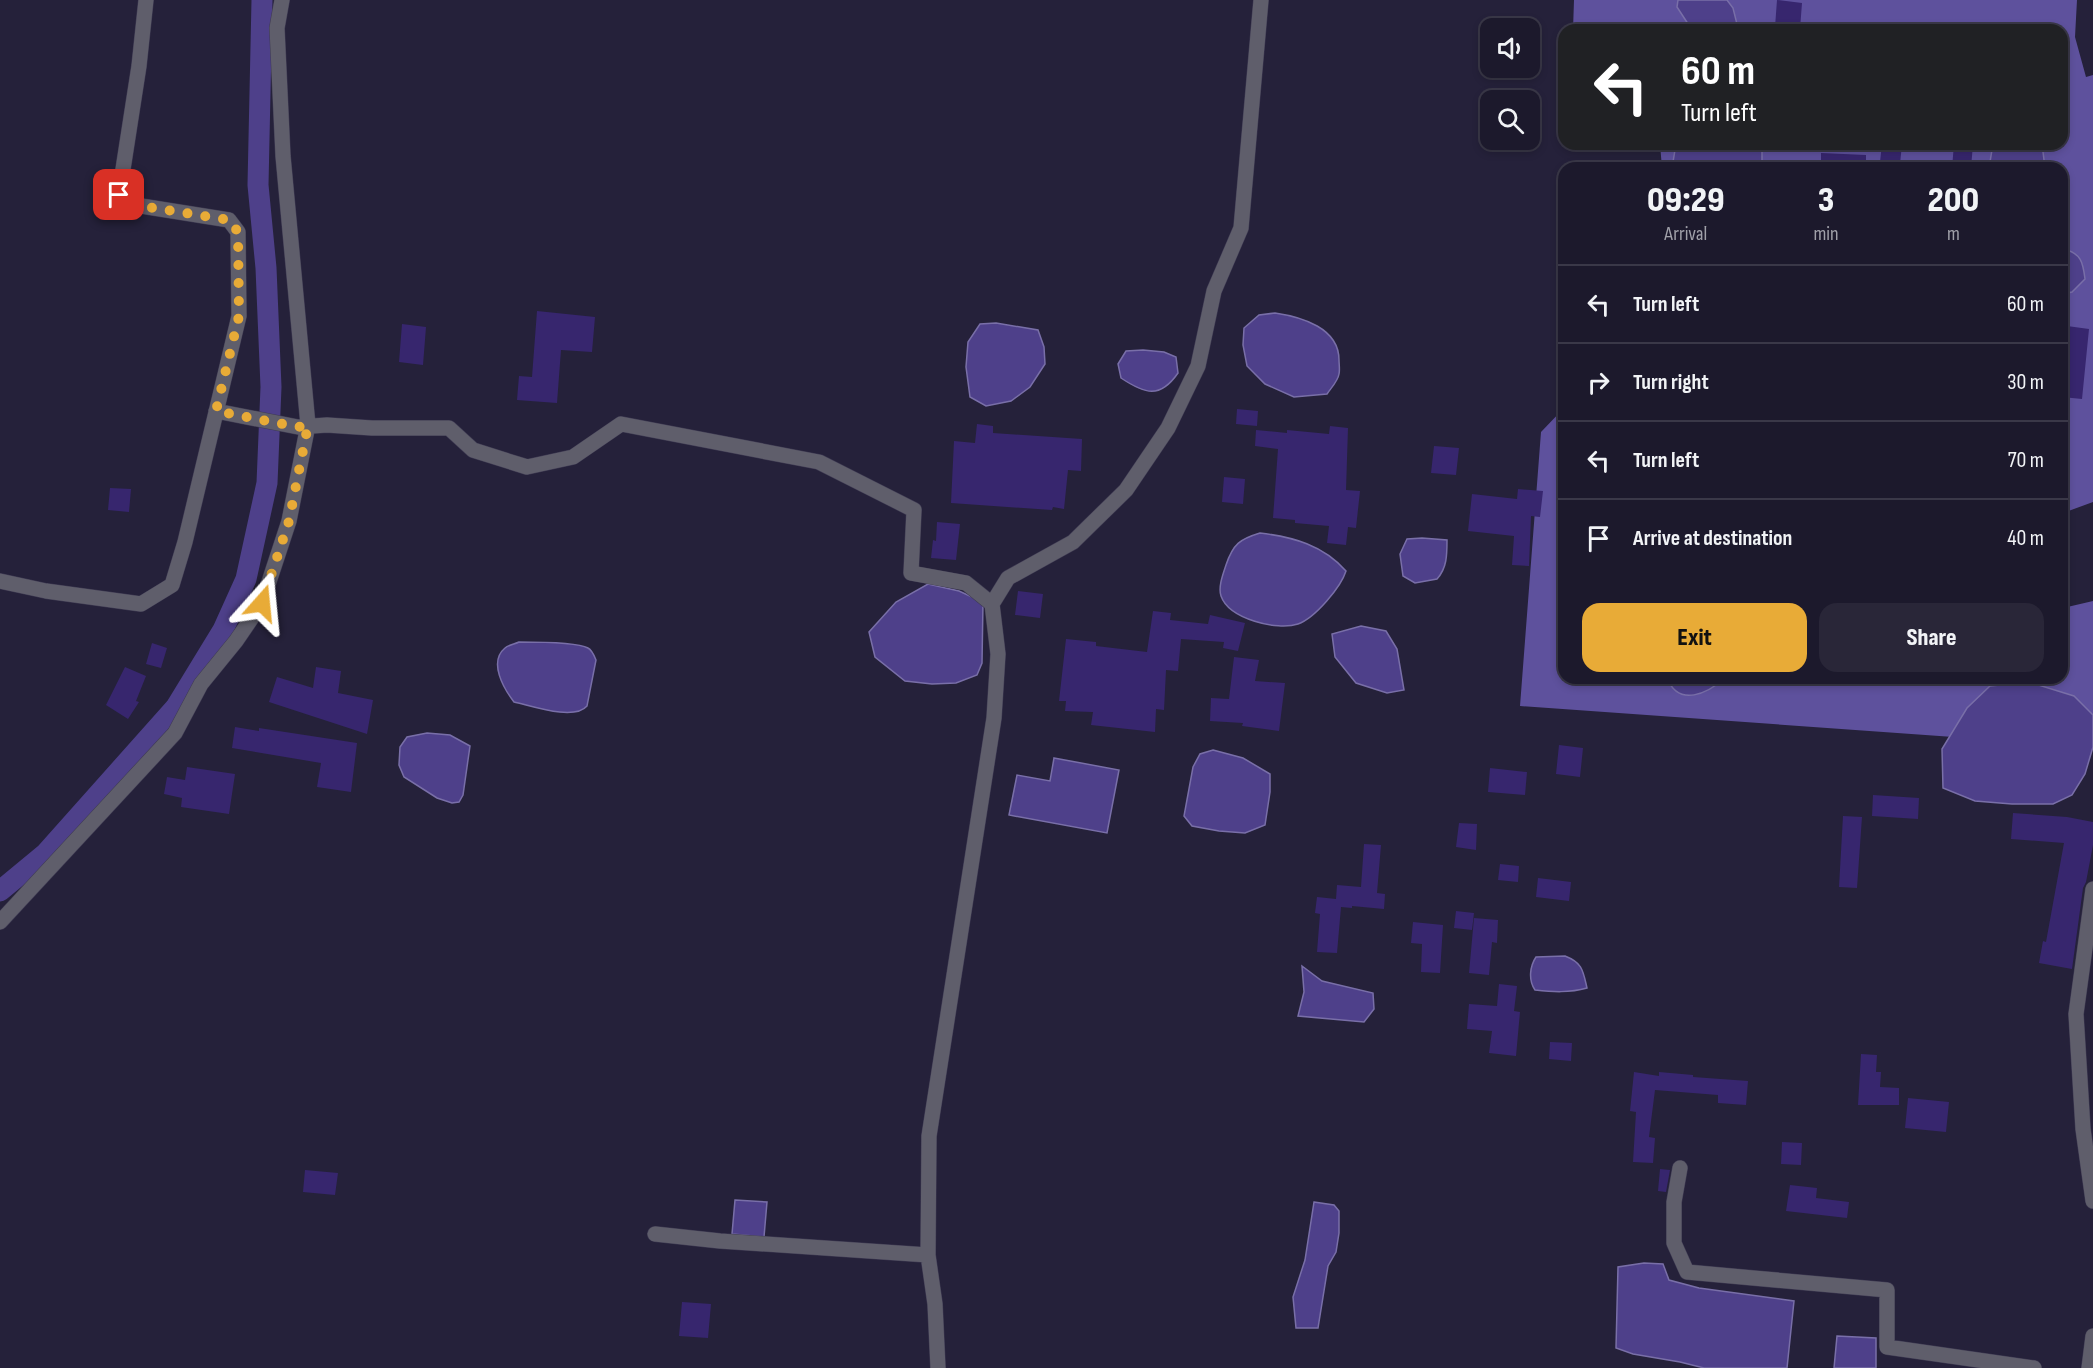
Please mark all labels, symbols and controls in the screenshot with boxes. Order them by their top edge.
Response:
map controls [1480,18,1540,150]
button: sound [1480,18,1540,78]
text: 60 m [1681,46,1755,97]
icon: left [1582,48,1660,126]
button: search [1480,90,1540,150]
text: Turn left [1681,97,1757,129]
pin [93,169,144,220]
icon: arrive [102,178,135,211]
text: 09:29 [1647,179,1725,222]
text: 3 [1818,179,1834,222]
text: 200 [1928,179,1979,222]
text: Arrival [1664,222,1707,246]
text: min [1813,222,1839,246]
text: m [1947,222,1960,246]
icon: left [1582,288,1615,321]
text: Turn left [1633,291,1699,318]
text: 60 m [2007,291,2044,318]
icon: right [1582,366,1615,399]
text: Turn right [1633,369,1709,396]
text: 30 m [2007,369,2044,396]
icon: left [1582,444,1615,477]
text: Turn left [1633,447,1699,474]
text: 70 m [2008,447,2044,474]
icon: arrive [1582,522,1615,555]
text: Arrive at destination [1633,525,1792,552]
text: 40 m [2007,525,2044,552]
position arrow [230,571,294,635]
button: Exit [1582,603,1807,672]
button: Share [1819,603,2044,672]

